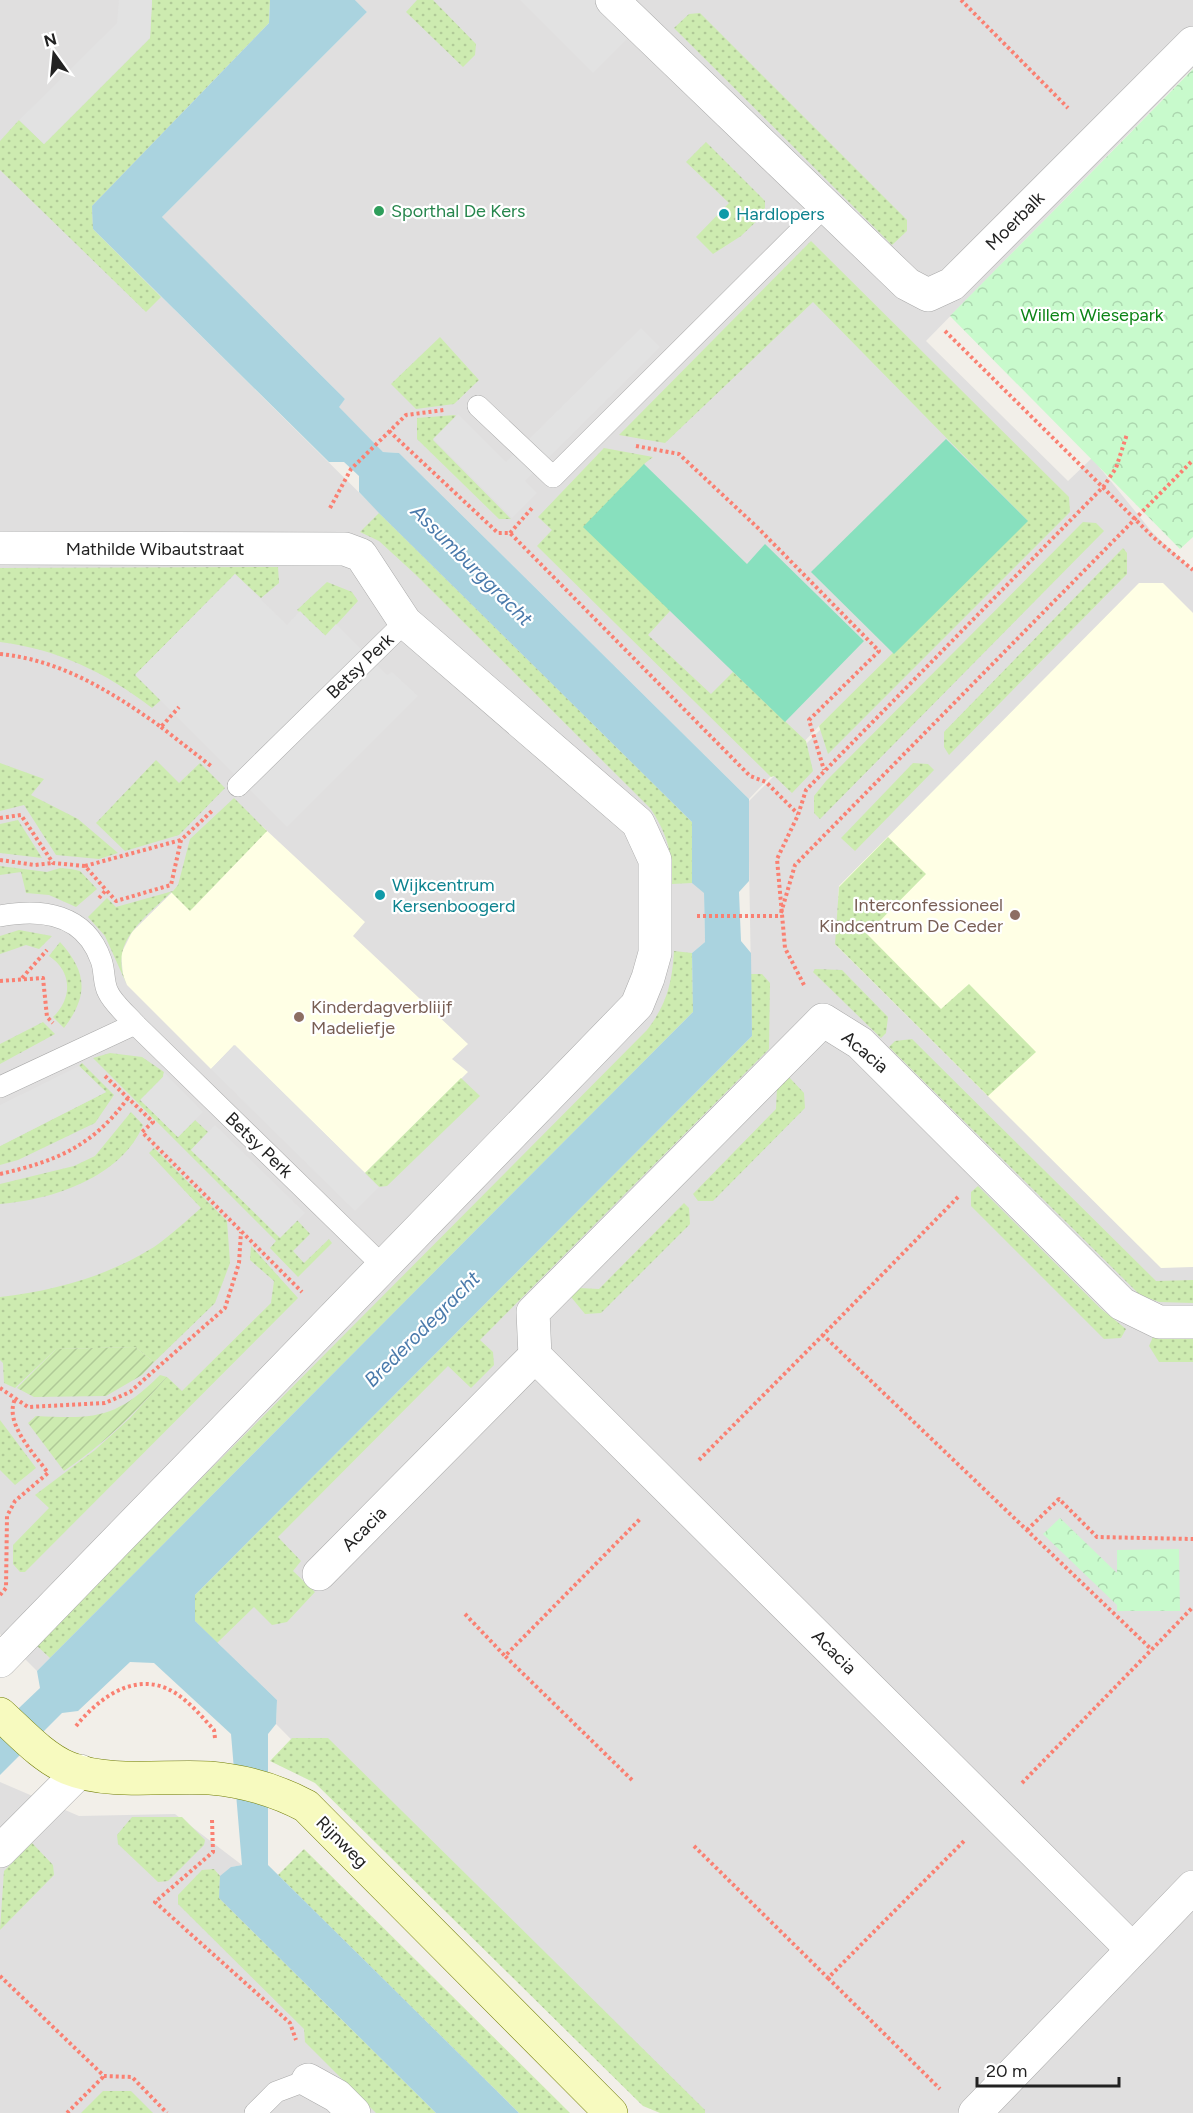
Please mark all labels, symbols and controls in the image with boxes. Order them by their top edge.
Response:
north arrow [24,24,84,84]
text: N [42,29,59,51]
street label: Moerbalk [981,187,1049,255]
place label: Sporthal De Kers [391,200,525,222]
place label: Hardlopers [736,203,825,225]
marker: Sporthal De Kers [372,204,386,218]
marker: Hardlopers [717,207,731,221]
park label: Willem Wiesepark [1020,304,1164,326]
water label: Assumburggracht [406,499,538,631]
street label: Mathilde Wibautstraat [66,538,245,560]
street label: Betsy Perk [322,628,398,703]
place label: Wijkcentrum Kersenboogerd [392,874,515,917]
marker: Wijkcentrum Kersenboogerd [373,888,387,902]
place label: Interconfessioneel Kindcentrum De Ceder [819,894,1003,937]
marker: Interconfessioneel Kindcentrum De Ceder [1008,908,1022,922]
place label: Kinderdagverbliijf Madeliefje [311,996,453,1039]
marker: Kinderdagverbliijf Madeliefje [292,1010,306,1024]
street label: Acacia [837,1026,893,1078]
street label: Betsy Perk [221,1108,297,1183]
water label: Brederodegracht [359,1266,485,1392]
street label: Acacia [337,1502,391,1556]
street label: Acacia [807,1625,861,1679]
street label: Rijnweg [311,1811,373,1873]
scale bar [977,2050,1120,2088]
text: 20 m [986,2060,1027,2082]

